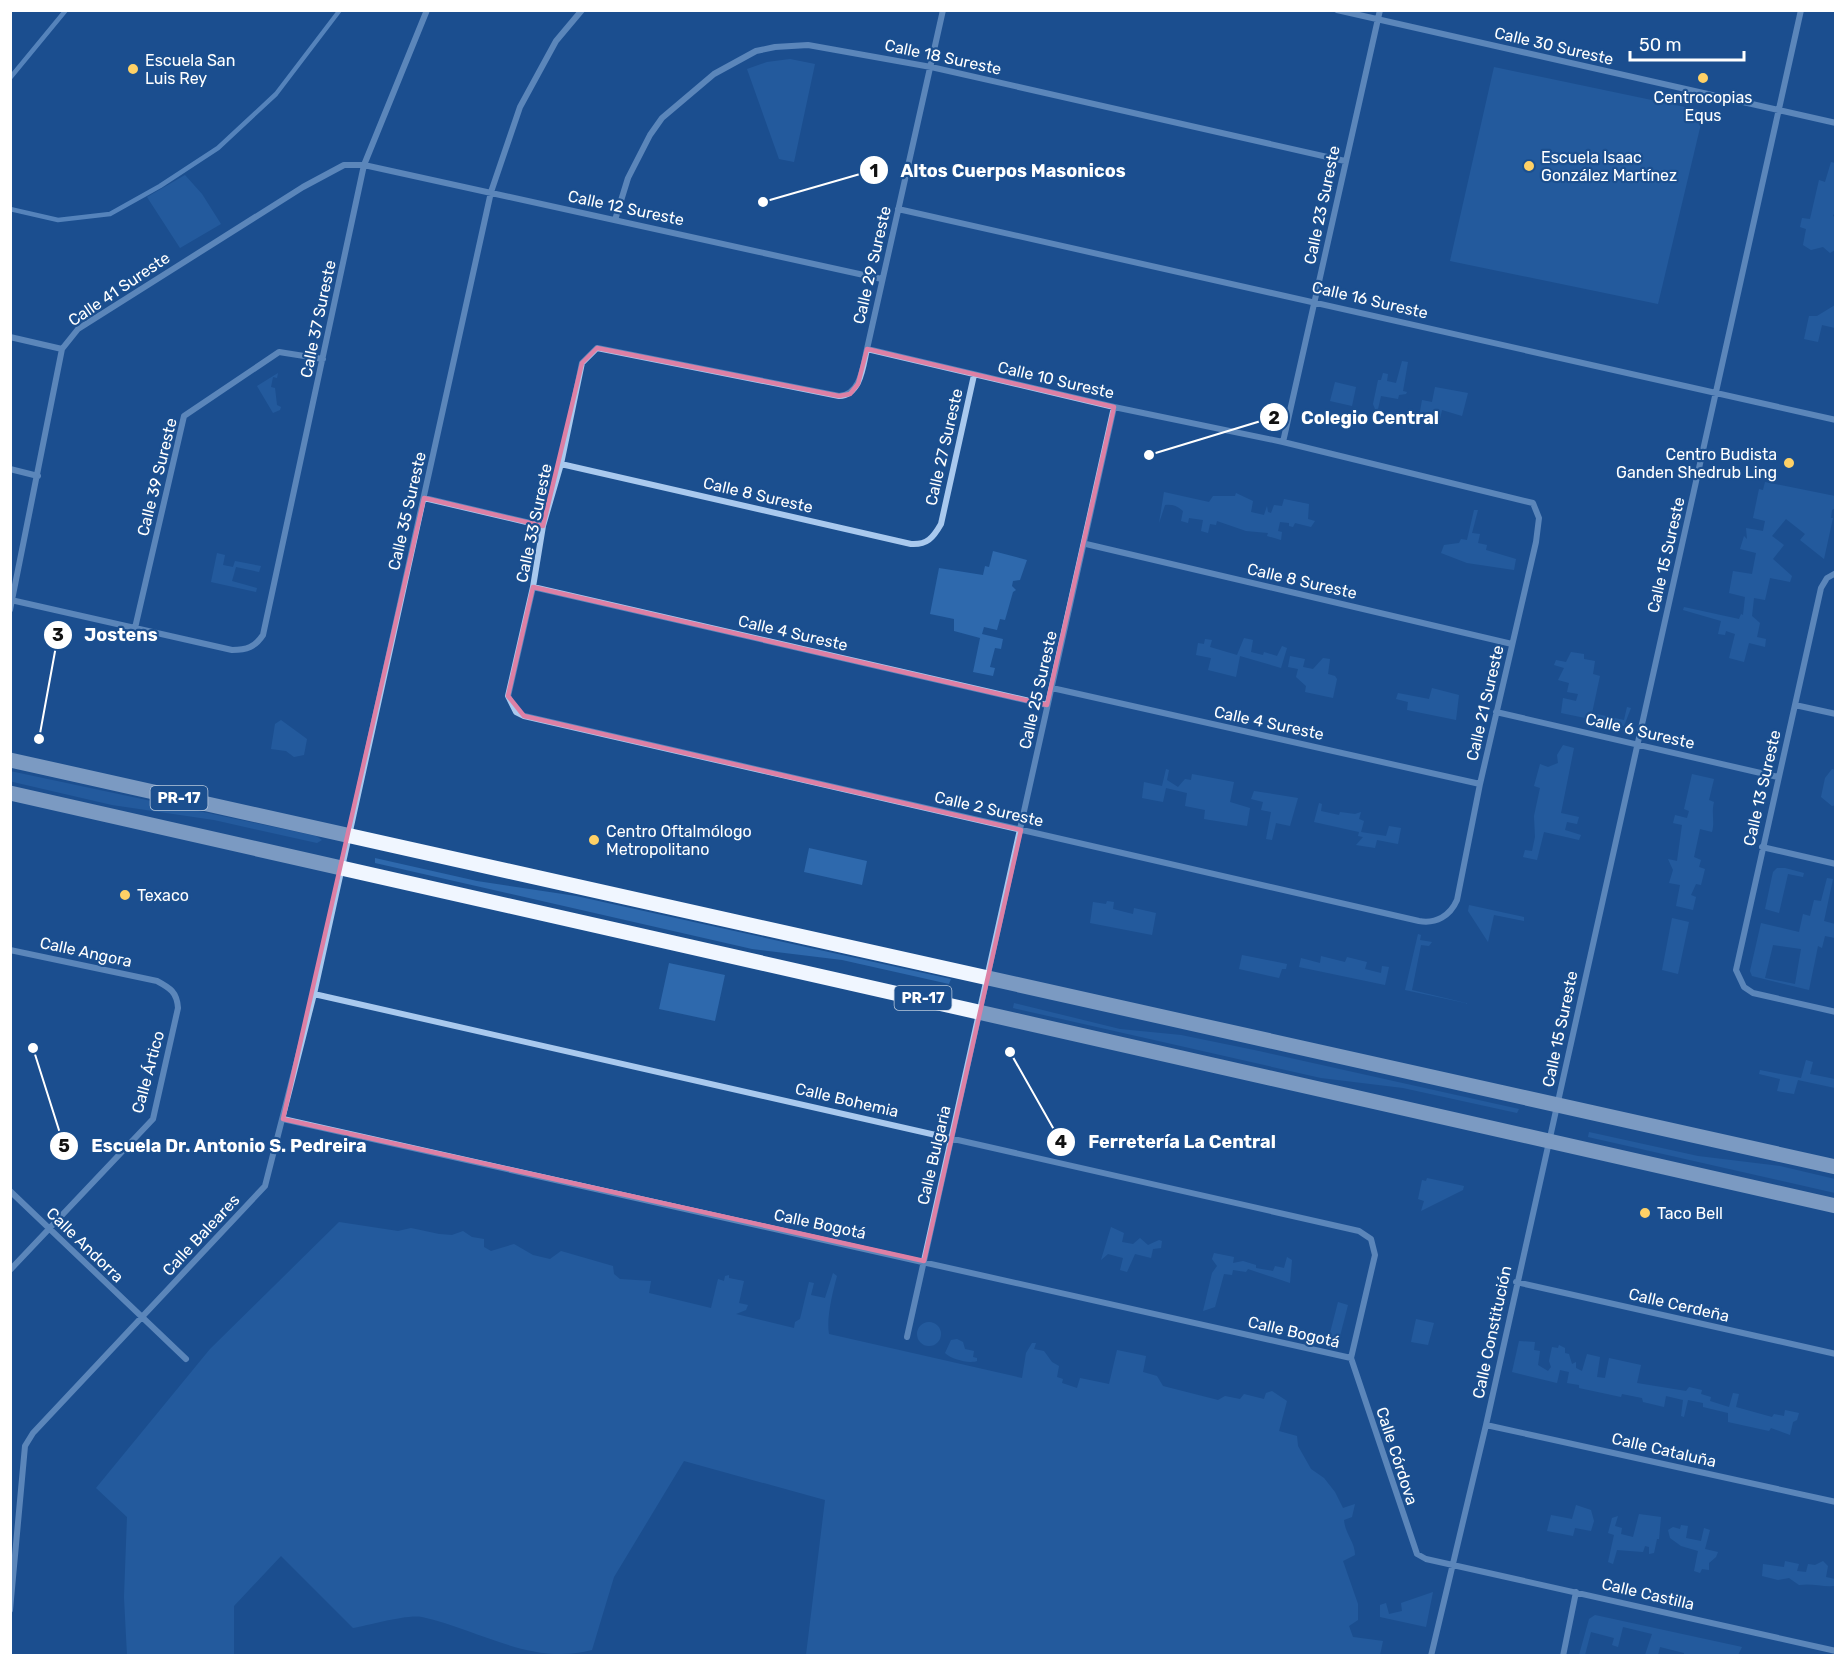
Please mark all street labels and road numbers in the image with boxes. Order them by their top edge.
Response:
street label: Calle 30 Sureste [1493,23,1615,69]
street label: Calle 18 Sureste [883,35,1003,79]
street label: Calle 23 Sureste [1300,144,1344,266]
street label: Calle 12 Sureste [566,186,686,230]
street label: Calle 29 Sureste [849,204,895,326]
street label: Calle 41 Sureste [65,248,173,330]
street label: Calle 37 Sureste [296,258,340,380]
street label: Calle 16 Sureste [1310,277,1430,323]
street label: Calle 10 Sureste [996,357,1116,403]
street label: Calle 27 Sureste [921,387,967,507]
street label: Calle 39 Sureste [133,416,181,538]
street label: Calle 35 Sureste [384,450,430,572]
street label: Calle 33 Sureste [512,462,556,584]
street label: Calle 8 Sureste [701,473,815,517]
street label: Calle 15 Sureste [1643,495,1689,615]
street label: Calle 8 Sureste [1245,559,1359,603]
street label: Calle 4 Sureste [736,611,850,655]
street label: Calle 25 Sureste [1015,629,1061,751]
street label: Calle 21 Sureste [1462,643,1508,763]
street label: Calle 4 Sureste [1212,702,1326,744]
street label: Calle 6 Sureste [1584,709,1697,753]
street label: Calle 13 Sureste [1739,728,1785,848]
road number: PR-17 [150,786,207,810]
street label: Calle 2 Sureste [933,787,1045,831]
street label: Calle Angora [38,933,134,971]
street label: Calle 15 Sureste [1538,969,1582,1089]
road number: PR-17 [894,986,952,1010]
street label: Calle Ártico [128,1029,168,1115]
street label: Calle Bohemia [793,1079,901,1121]
street label: Calle Bulgaria [913,1103,955,1207]
street label: Calle Baleares [158,1190,244,1280]
street label: Calle Andorra [43,1204,127,1286]
street label: Calle Bogotá [772,1205,868,1243]
street label: Calle Constitución [1469,1264,1515,1400]
street label: Calle Cerdeña [1627,1284,1731,1326]
street label: Calle Bogotá [1246,1312,1342,1352]
street label: Calle Córdova [1372,1405,1422,1507]
street label: Calle Cataluña [1610,1429,1718,1471]
street label: Calle Castilla [1600,1574,1696,1614]

